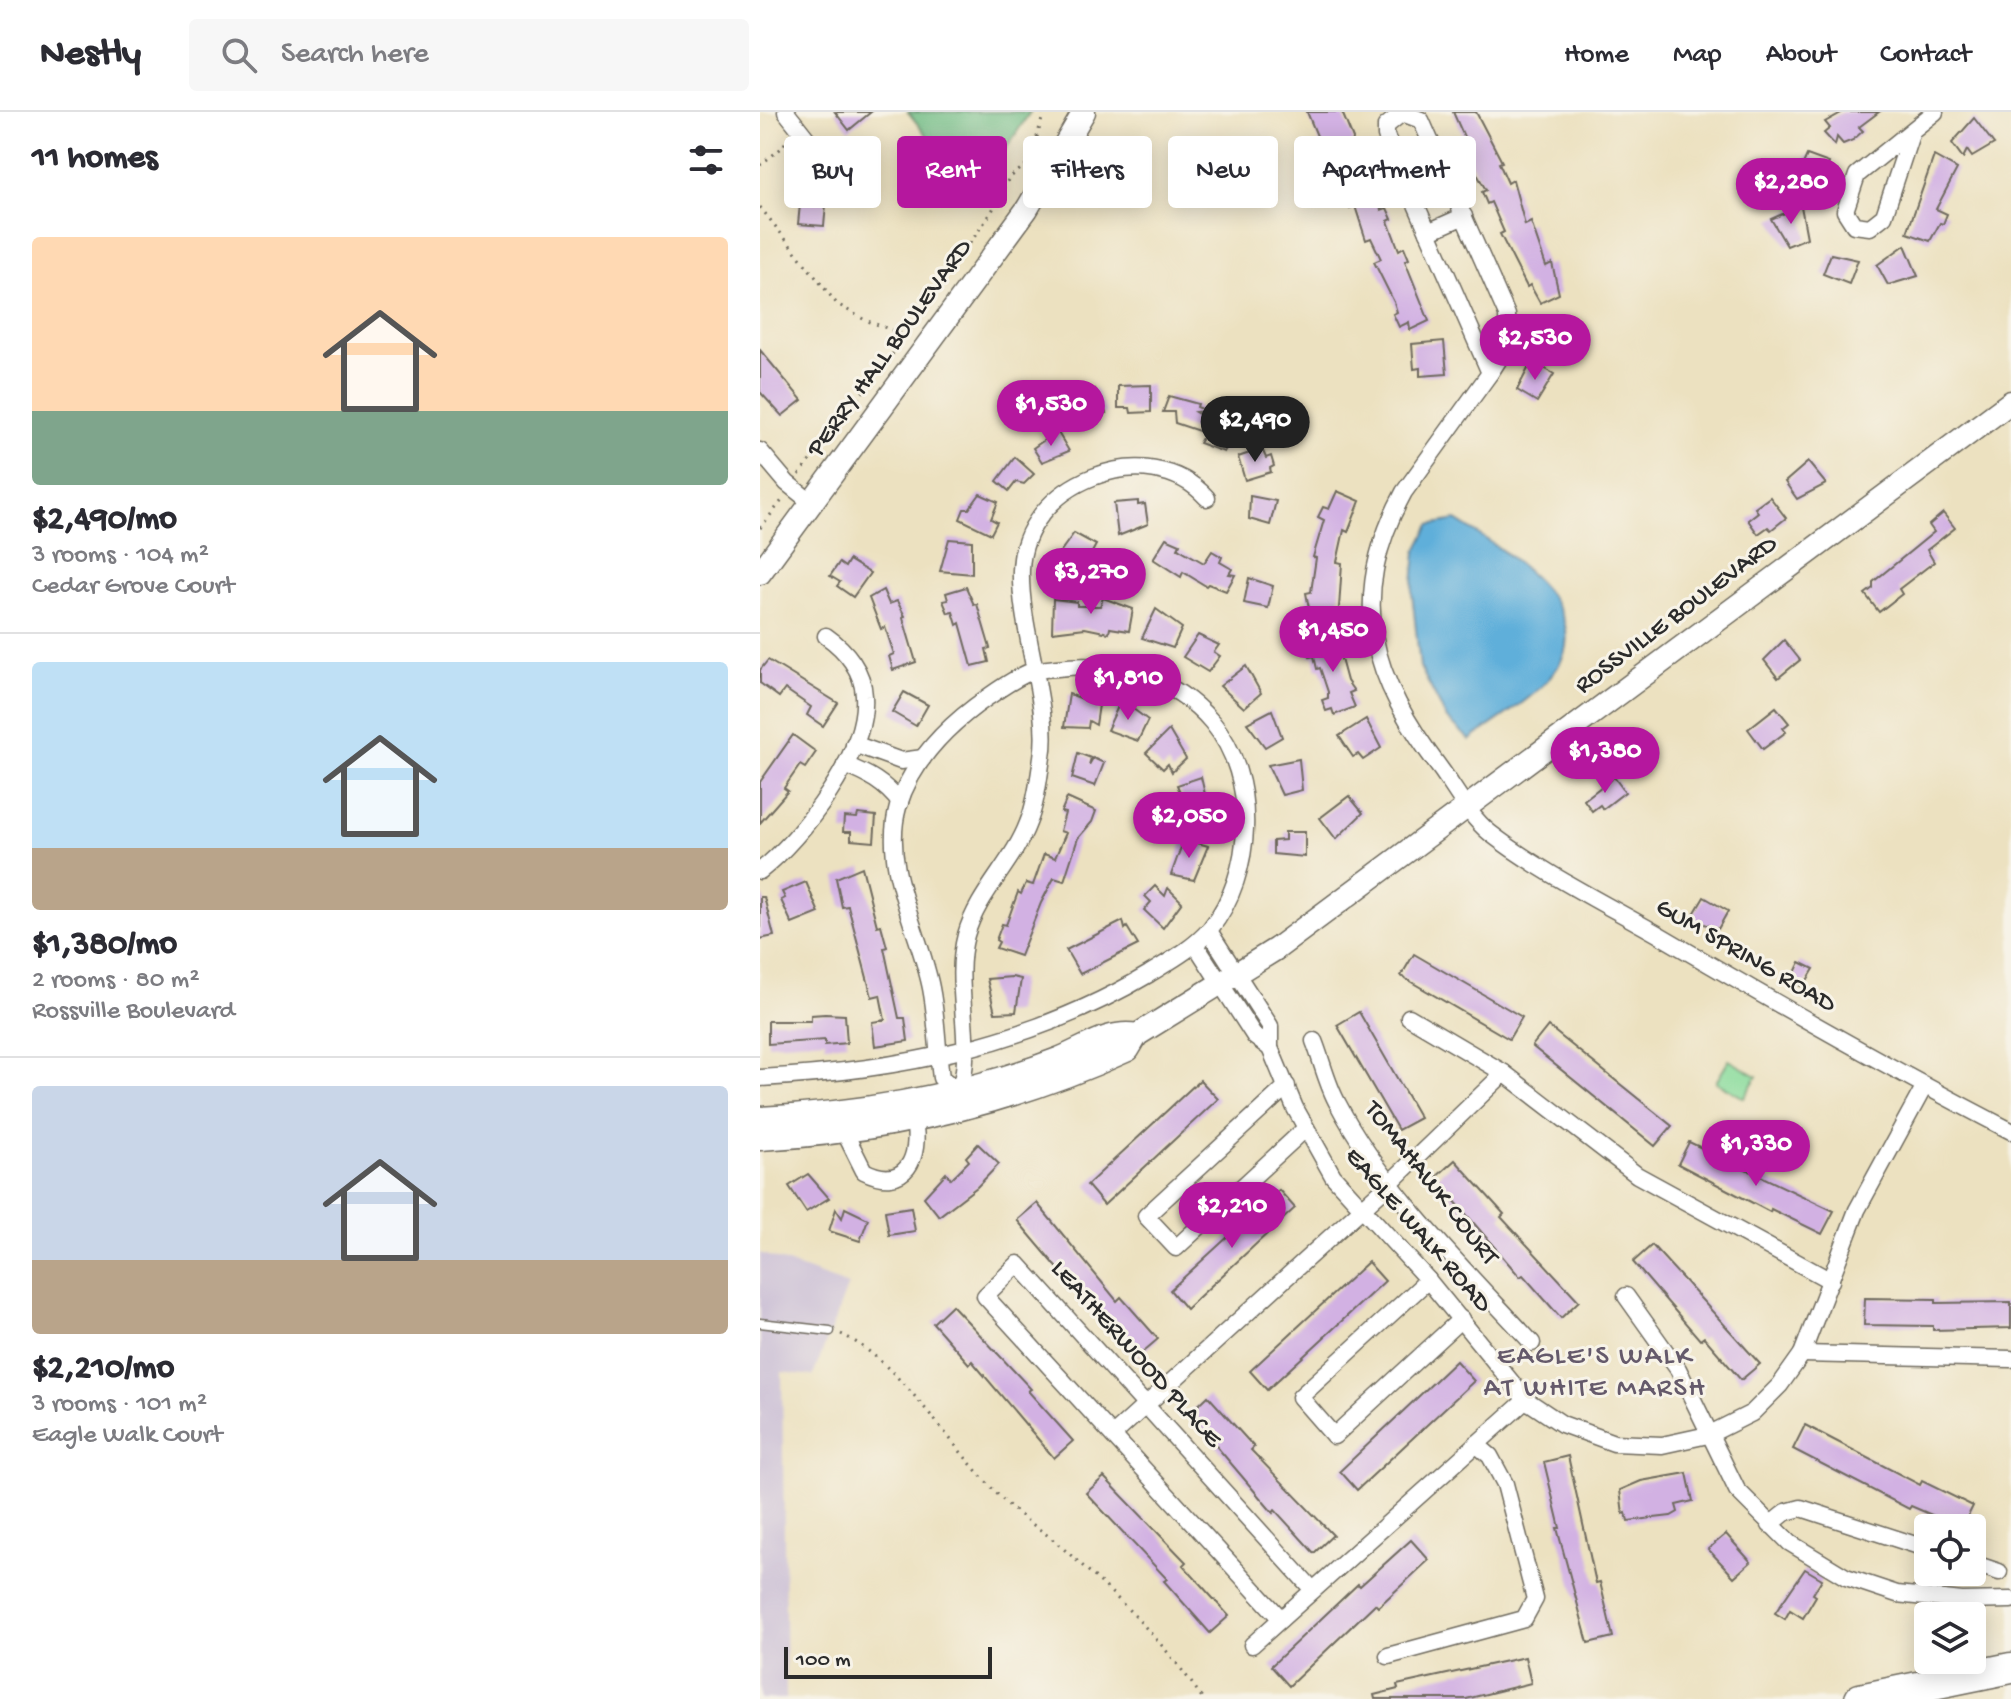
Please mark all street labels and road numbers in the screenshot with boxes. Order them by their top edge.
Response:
street label: PERRY HALL BOULEVARD [801,234,980,465]
street label: ROSSVILLE BOULEVARD [1570,530,1784,702]
street label: GUM SPRING ROAD [1649,893,1841,1021]
street label: TOMAHAWK COURT [1355,1094,1504,1273]
street label: EAGLE WALK ROAD [1337,1142,1497,1320]
street label: LEATHERWOOD PLACE [1043,1255,1228,1456]

